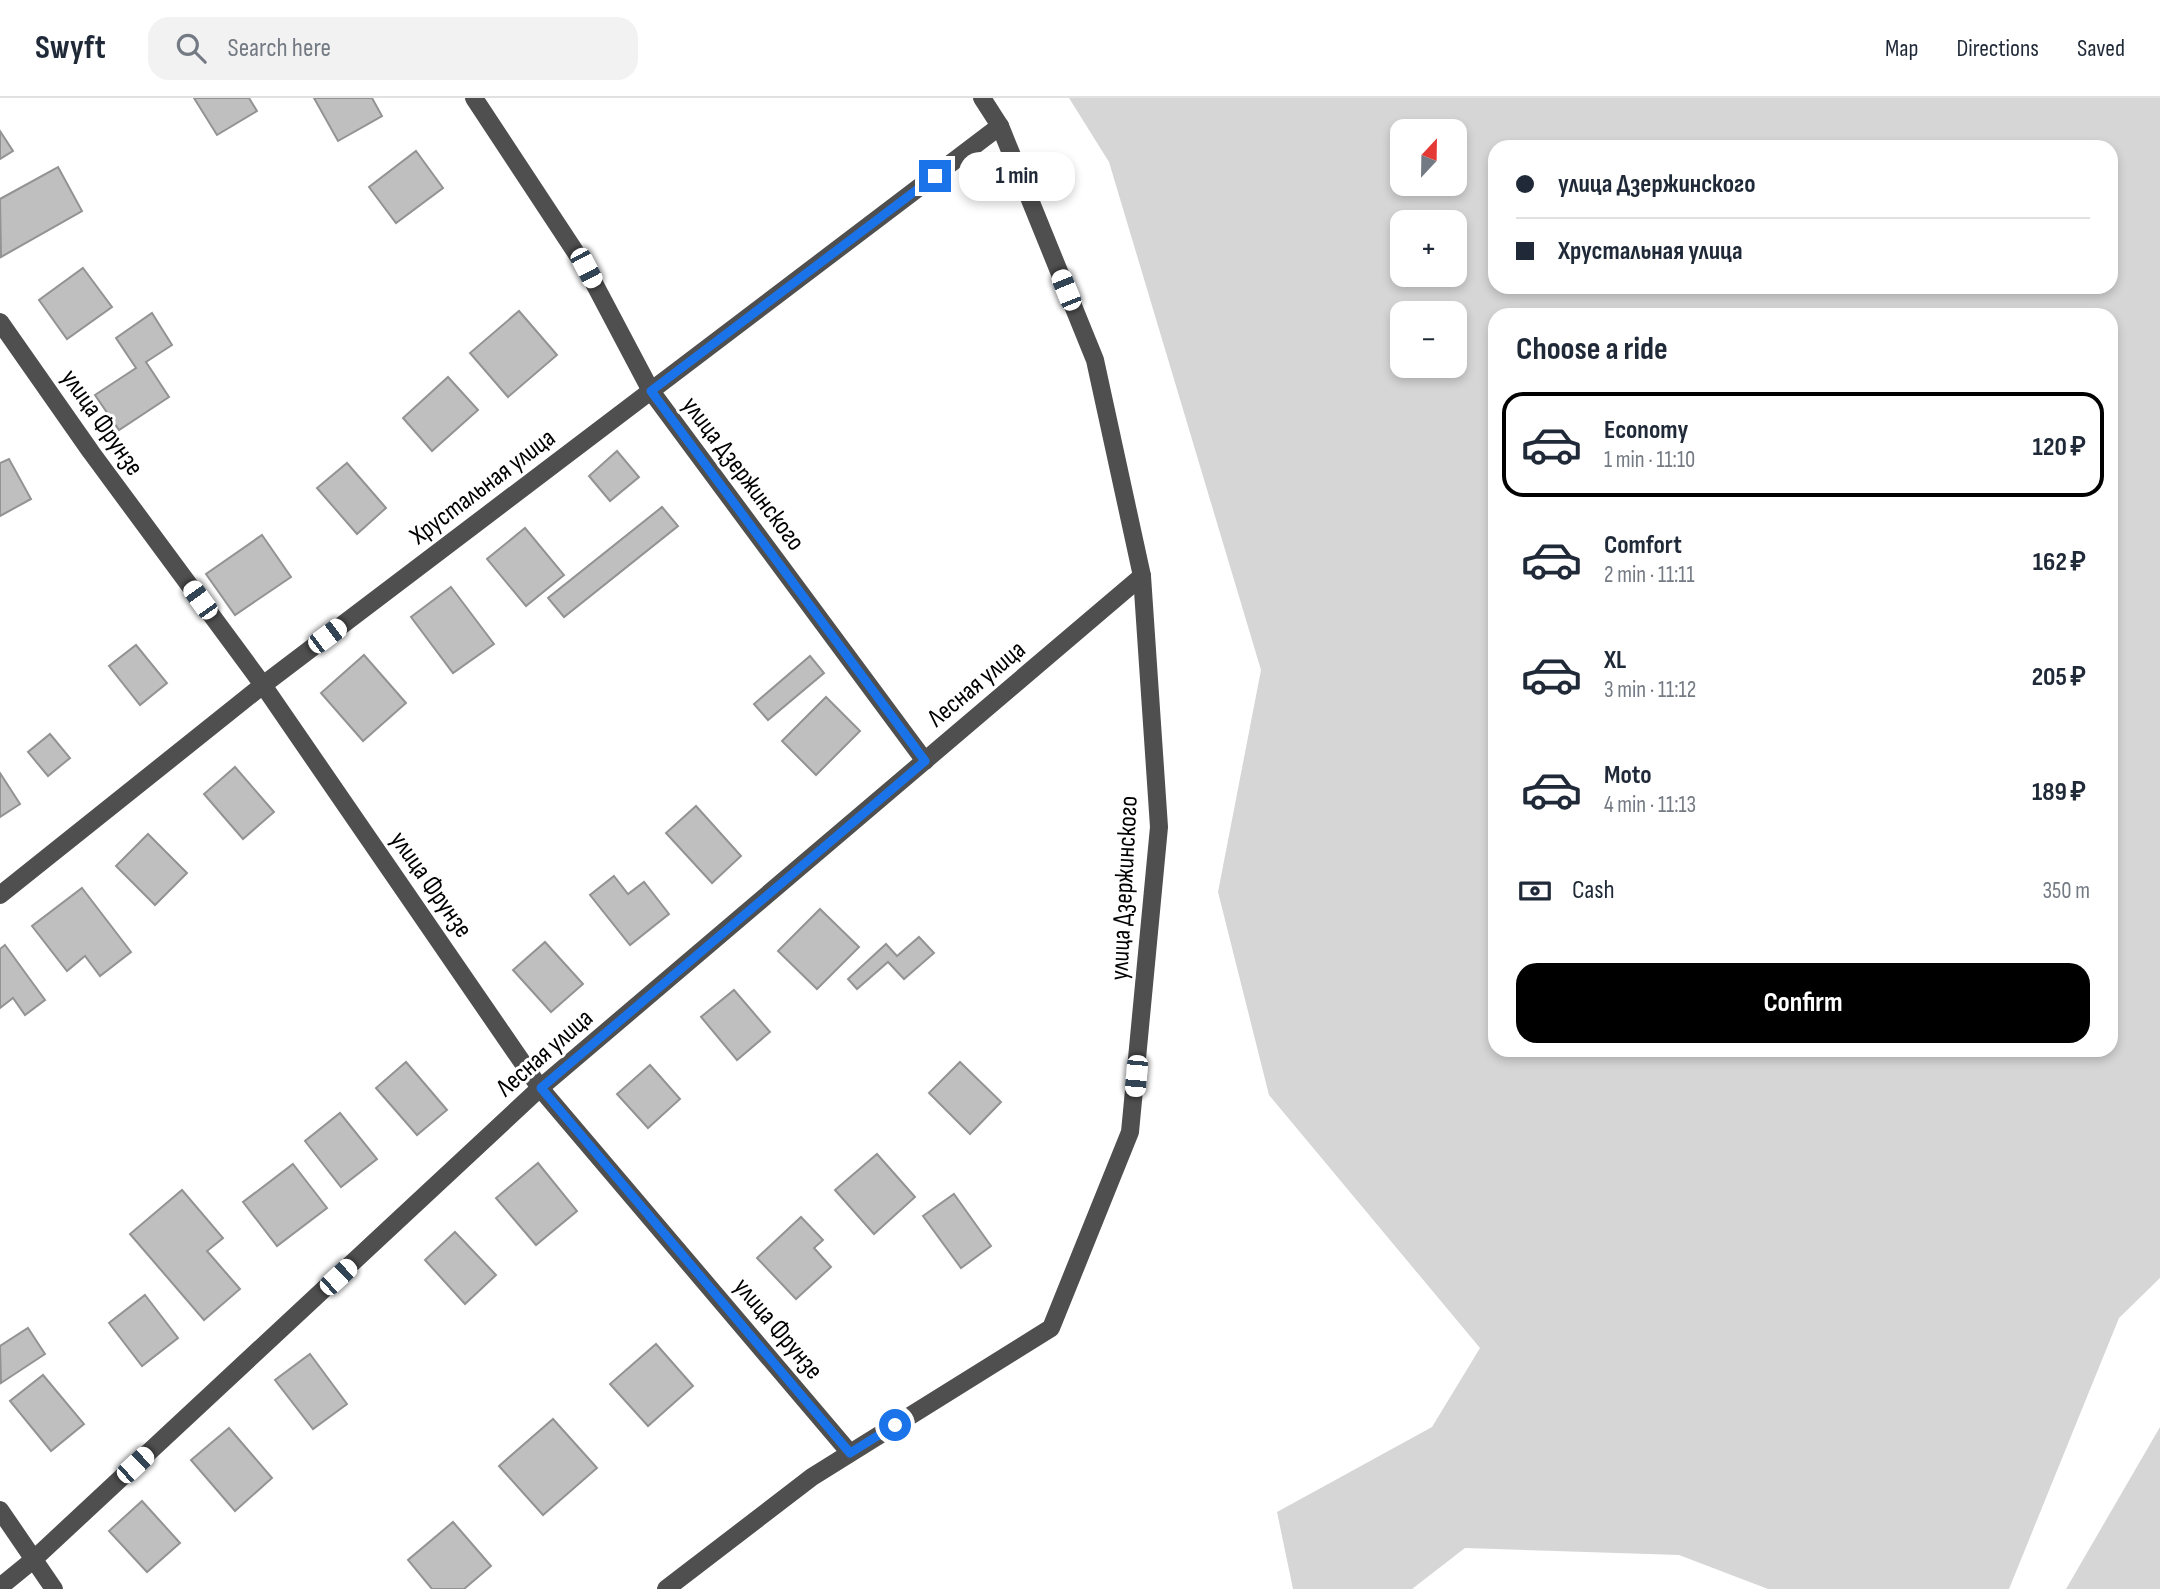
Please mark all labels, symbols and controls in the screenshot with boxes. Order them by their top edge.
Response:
search box [148,17,638,80]
text: Swyft [35,28,106,68]
icon: search [172,29,210,67]
text: Search here [228,33,331,64]
text: Map [1885,34,1918,63]
text: Directions [1956,34,2039,63]
text: Saved [2077,34,2125,63]
north arrow [1390,119,1466,196]
map controls [1390,119,1467,378]
callout: 1 min [960,152,1075,200]
route end [919,160,951,192]
text: 1 min [996,162,1038,190]
text: улица Дзержинского [1558,169,1756,200]
button: + [1390,210,1467,287]
text: Хрустальная улица [1558,236,1743,267]
car [567,245,606,291]
car [1049,267,1084,313]
button: − [1390,301,1467,378]
text: Choose a ride [1516,330,1668,369]
street label: улица Фрунзе [54,364,150,482]
street label: улица Дзержинского [675,391,811,557]
icon: car [1520,413,1583,476]
text: Economy [1604,415,1688,446]
street label: Хрустальная улица [404,423,561,552]
text: 120 ₽ [2033,432,2086,463]
text: 1 min · 11:10 [1604,446,1695,474]
icon: car [1520,528,1583,591]
text: Comfort [1604,530,1682,561]
text: 162 ₽ [2033,547,2086,578]
text: 2 min · 11:11 [1604,561,1694,589]
car [180,577,221,623]
car [304,615,351,657]
street label: Лесная улица [921,634,1032,735]
icon: car [1520,643,1583,706]
text: XL [1604,645,1626,676]
text: 205 ₽ [2032,662,2086,693]
text: 3 min · 11:12 [1604,676,1696,704]
icon: car [1520,758,1583,821]
text: Moto [1604,760,1652,791]
text: 189 ₽ [2032,777,2086,808]
text: 4 min · 11:13 [1604,791,1696,819]
street label: улица Дзержинского [1104,795,1145,981]
street label: улица Фрунзе [383,826,479,944]
icon: cash [1516,872,1554,910]
text: Cash [1572,875,1615,906]
text: 350 m [2042,877,2090,905]
button: Confirm [1516,963,2090,1043]
street label: Лесная улица [490,1003,600,1104]
car [1124,1054,1149,1098]
car [316,1255,361,1299]
street label: улица Фрунзе [727,1272,829,1386]
route start [879,1409,911,1441]
car [113,1443,158,1487]

